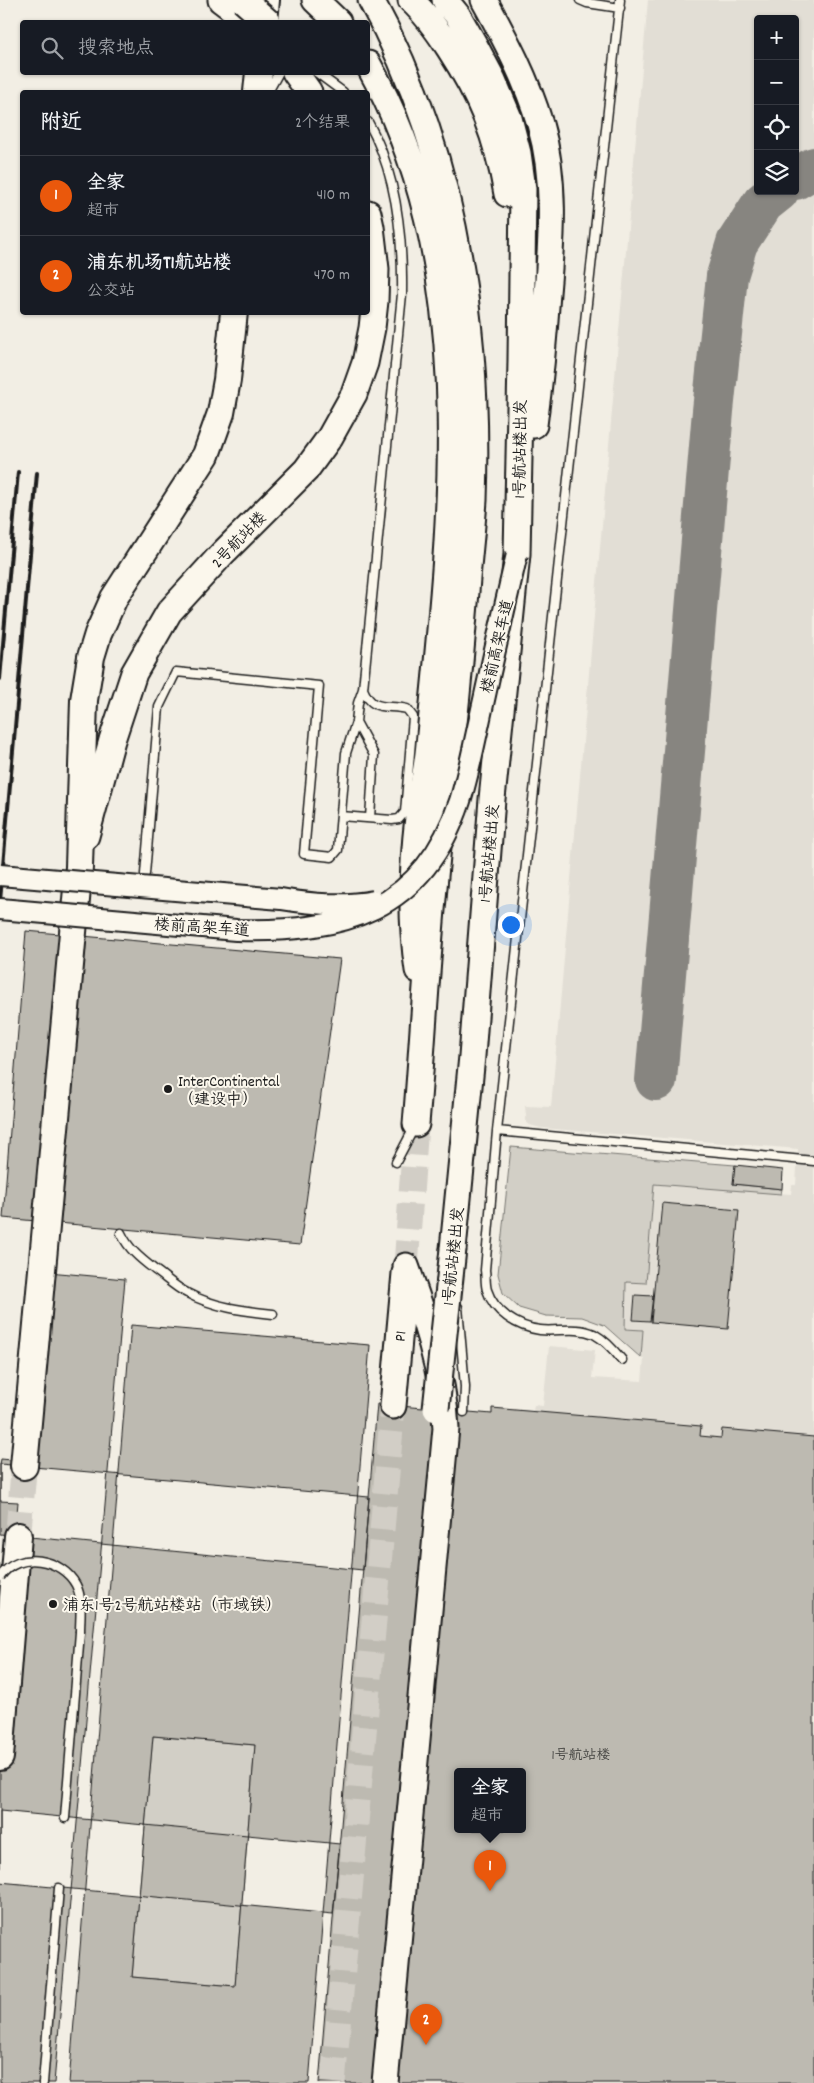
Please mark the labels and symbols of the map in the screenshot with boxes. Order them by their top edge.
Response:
street label: 1号航站楼出发 [509,399,534,499]
street label: 2号航站楼 [207,507,273,574]
street label: 楼前高架车道 [476,597,520,696]
street label: 1号航站楼出发 [475,803,506,904]
your location [498,912,524,938]
street label: 楼前高架车道 [153,914,251,943]
place label: InterContinental （建设中） [178,1071,280,1112]
marker: InterContinental （建设中） [162,1083,174,1095]
street label: 1号航站楼出发 [438,1206,471,1307]
street label: P1 [390,1330,413,1343]
place label: 浦东1号2号航站楼站（市域铁） [63,1595,282,1618]
marker: 浦东1号2号航站楼站（市域铁） [47,1598,59,1610]
house number: 1号航站楼 [551,1746,611,1766]
pin: 1 [474,1850,506,1891]
pin: 2 [410,2004,442,2045]

